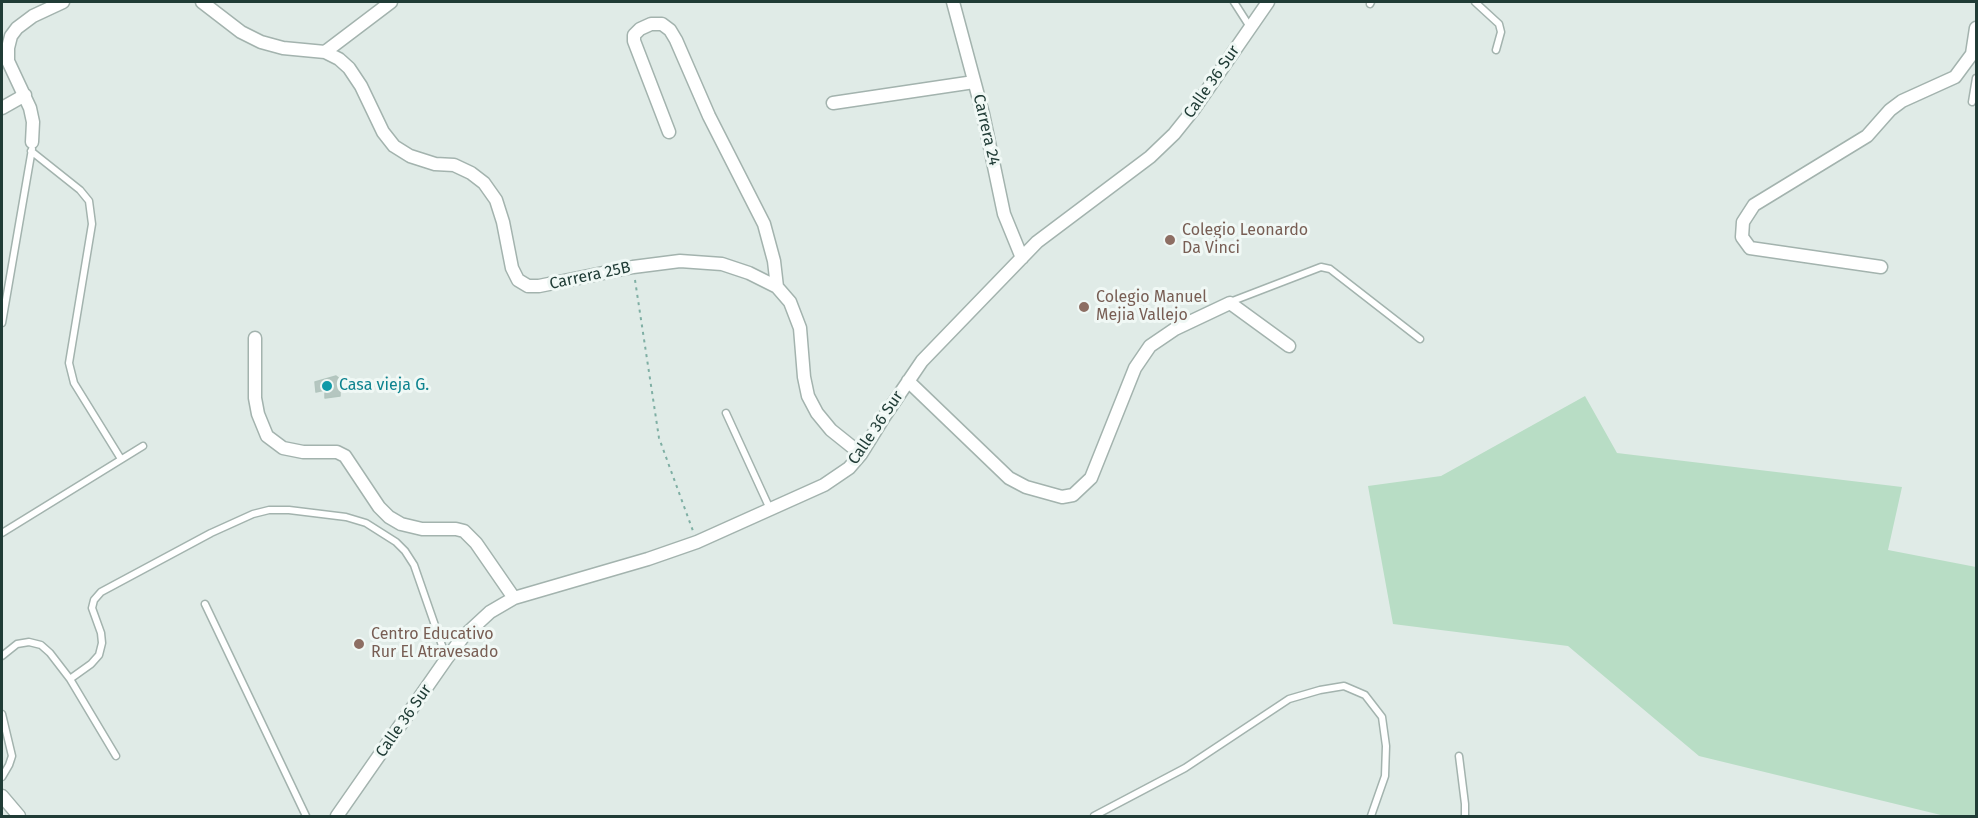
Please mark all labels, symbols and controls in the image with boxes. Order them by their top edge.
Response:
street label: Calle 36 Sur [1180,42,1244,122]
street label: Carrera 24 [968,92,1004,168]
place label: Colegio Leonardo Da Vinci [1182,221,1308,259]
marker: Colegio Leonardo Da Vinci [1163,233,1177,247]
street label: Carrera 25B [548,258,632,294]
place label: Colegio Manuel Mejia Vallejo [1096,288,1207,326]
marker: Colegio Manuel Mejia Vallejo [1077,300,1091,314]
place label: Casa vieja G. [339,376,429,396]
marker: Casa vieja G. [320,379,334,393]
street label: Calle 36 Sur [844,388,908,468]
place label: Centro Educativo Rur El Atravesado [371,625,498,663]
marker: Centro Educativo Rur El Atravesado [352,637,366,651]
street label: Calle 36 Sur [372,681,436,761]

